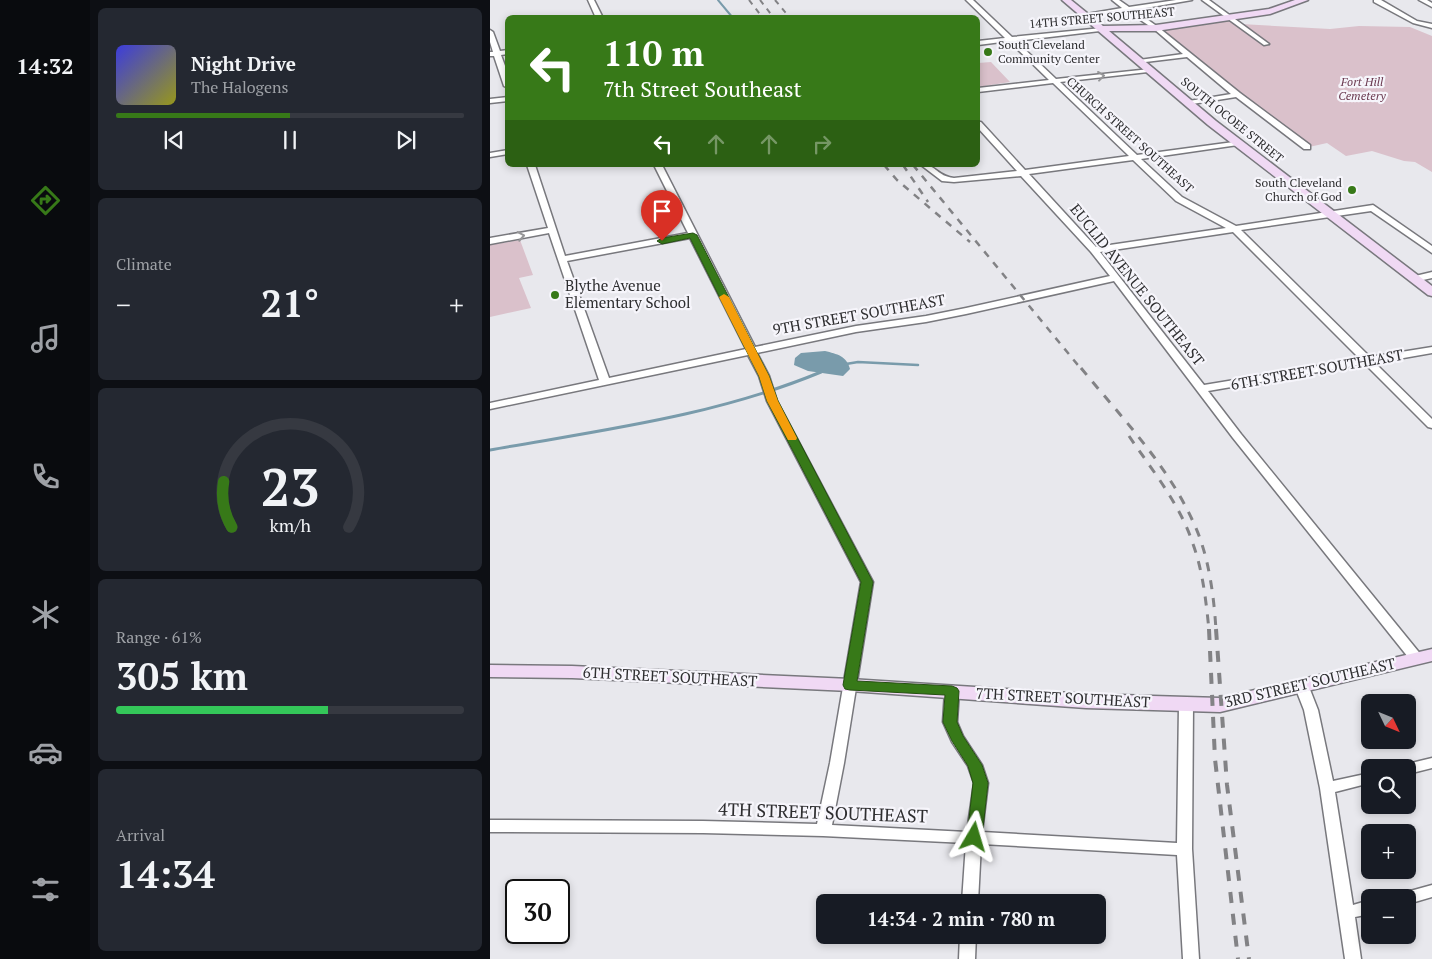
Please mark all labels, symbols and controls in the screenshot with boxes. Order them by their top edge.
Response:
street label: 14TH STREET SOUTHEAST [1028,4,1176,31]
text: 110 m [603,30,704,76]
icon: left [520,35,585,100]
place label: South Cleveland Community Center [998,37,1100,66]
marker: South Cleveland Community Center [982,46,994,58]
text: 14:32 [16,51,74,80]
text: Night Drive [191,51,296,76]
one-way arrow [1097,71,1105,82]
text: 7th Street Southeast [603,74,802,103]
street label: CHURCH STREET SOUTHEAST [1064,74,1197,196]
street label: SOUTH OCOEE STREET [1178,74,1287,166]
park label: Fort Hill Cemetery [1338,74,1386,103]
text: The Halogens [191,76,289,98]
icon: previous [160,126,188,154]
icon: pause [276,126,304,154]
icon: next [392,126,420,154]
icon: left [649,130,677,158]
icon: ahead [702,130,730,158]
icon: ahead [755,130,783,158]
icon: right [808,130,836,158]
place label: South Cleveland Church of God [1255,175,1342,204]
icon: directions [28,183,63,218]
marker: South Cleveland Church of God [1346,184,1358,196]
pin [641,190,683,241]
icon: arrive [648,197,676,225]
street label: EUCLID AVENUE SOUTHEAST [1066,199,1209,369]
one-way arrow [517,231,525,241]
text: Climate [116,253,172,275]
place label: Blythe Avenue Elementary School [565,275,691,312]
text: 21° [261,278,319,328]
text: − [116,286,131,323]
text: + [449,286,464,323]
marker: Blythe Avenue Elementary School [549,289,561,301]
street label: 9TH STREET SOUTHEAST [771,289,947,339]
icon: music [28,321,63,356]
street label: 6TH STREET SOUTHEAST [1229,344,1405,394]
text: 23 [261,452,319,521]
icon: phone [28,459,63,494]
text: km/h [269,513,311,537]
icon: climate [28,597,63,632]
text: Range · 61% [116,626,202,648]
text: 305 km [116,651,248,701]
street label: 3RD STREET SOUTHEAST [1222,653,1397,711]
street label: 6TH STREET SOUTHEAST [582,661,758,691]
street label: 7TH STREET SOUTHEAST [975,682,1151,712]
north arrow [1361,694,1416,749]
map controls [1361,694,1416,944]
icon: car [28,735,63,770]
button: search [1361,759,1416,814]
street label: 4TH STREET SOUTHEAST [718,796,928,828]
position arrow [947,810,999,862]
text: Arrival [116,824,165,846]
button: + [1361,824,1416,879]
text: 14:34 [116,849,215,899]
icon: filters [28,872,63,907]
speed limit sign: 30 [505,879,570,944]
button: − [1361,889,1416,944]
text: 14:34 · 2 min · 780 m [867,906,1055,931]

